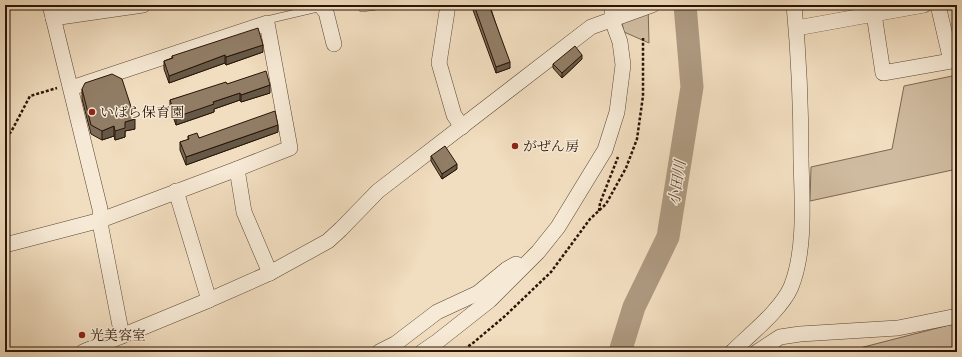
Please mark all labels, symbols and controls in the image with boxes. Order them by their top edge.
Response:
place label: いばら保育園 [100,103,184,122]
marker: いばら保育園 [87,107,97,117]
place label: がぜん房 [523,137,579,156]
marker: がぜん房 [510,141,520,151]
water label: 小田川 [664,157,691,207]
place label: 光美容室 [90,326,146,345]
marker: 光美容室 [77,330,87,340]

